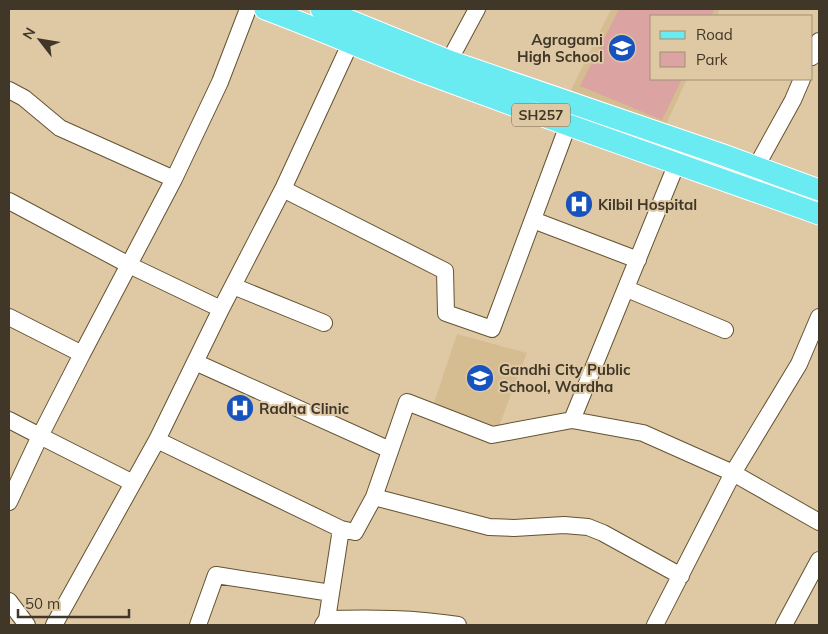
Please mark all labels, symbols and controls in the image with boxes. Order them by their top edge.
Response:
north arrow [15,15,65,65]
legend [650,15,813,80]
text: N [18,24,39,42]
text: Road [696,25,733,44]
place label: Agragami High School [517,30,603,66]
school or university icon: Agragami High School [607,33,637,63]
text: Park [696,50,728,69]
road number: SH257 [512,104,570,126]
hospital icon: Kilbil Hospital [564,189,594,219]
place label: Kilbil Hospital [598,195,697,214]
place label: Gandhi City Public School, Wardha [499,360,631,396]
school or university icon: Gandhi City Public School, Wardha [465,363,495,393]
hospital icon: Radha Clinic [225,393,255,423]
place label: Radha Clinic [259,399,350,418]
scale bar [18,586,129,618]
text: 50 m [25,594,60,613]

